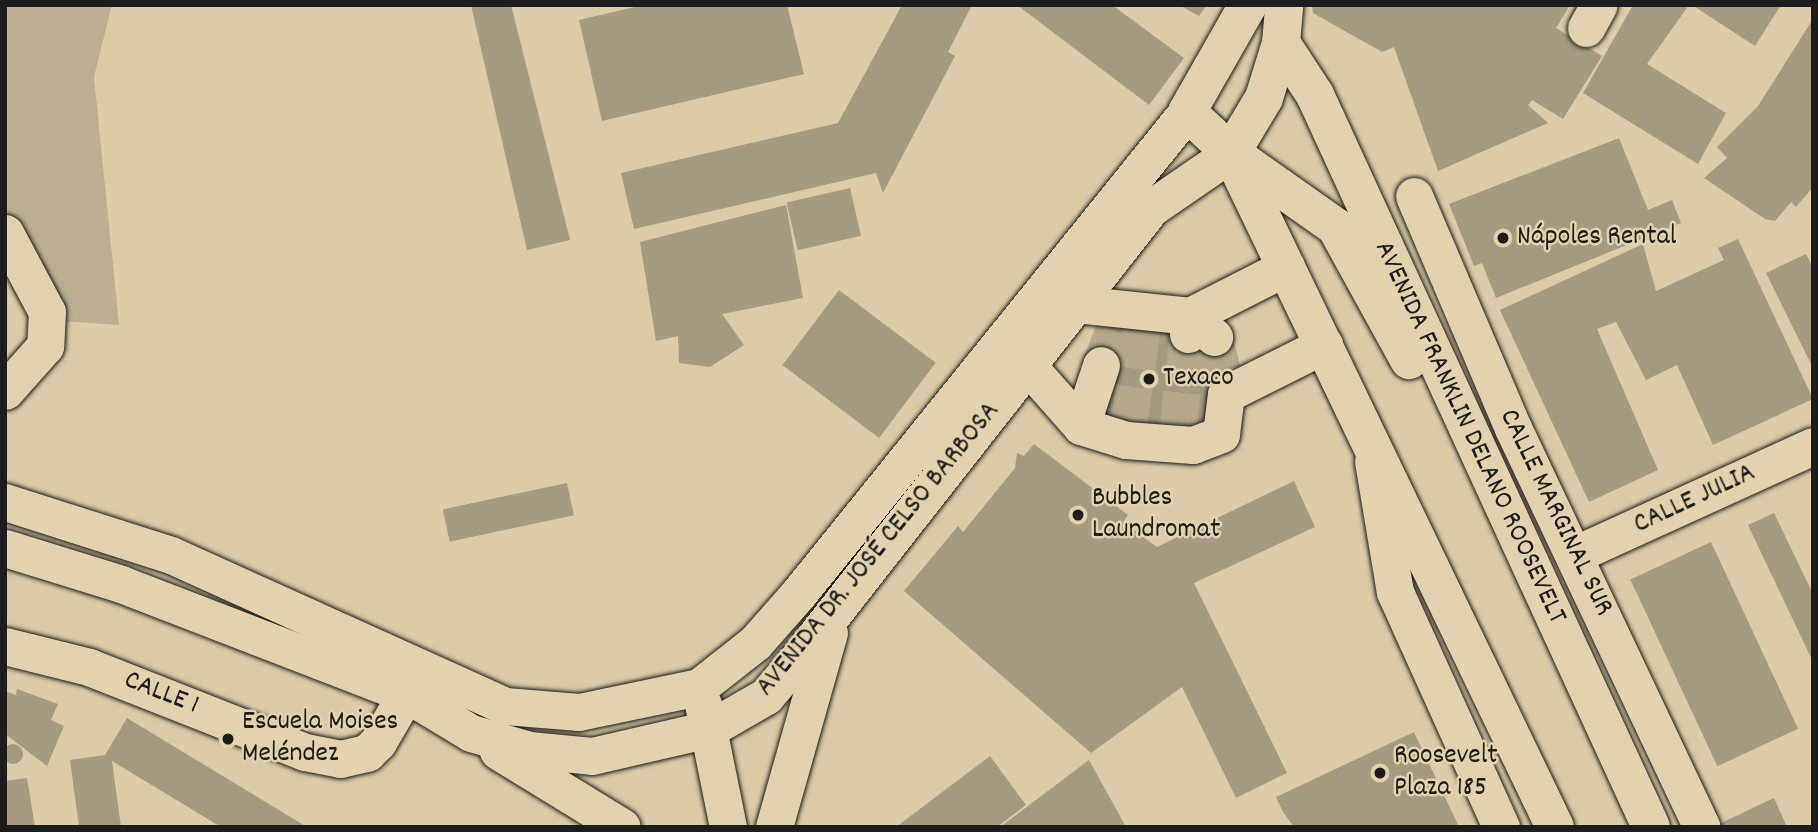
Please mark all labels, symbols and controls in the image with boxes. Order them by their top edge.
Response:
place label: Nápoles Rental [1517,221,1676,255]
marker: Nápoles Rental [1495,230,1511,246]
street label: AVENIDA FRANKLIN DELANO ROOSEVELT [1365,236,1573,630]
place label: Texaco [1163,362,1234,396]
marker: Texaco [1141,371,1157,387]
street label: AVENIDA DR. JOSÉ CELSO BARBOSA [750,396,1008,704]
street label: CALLE MARGINAL SUR [1490,404,1620,622]
street label: CALLE JULIA [1629,457,1761,543]
place label: Bubbles Laundromat [1092,482,1220,548]
marker: Bubbles Laundromat [1070,507,1086,523]
street label: CALLE 1 [119,664,203,724]
place label: Escuela Moises Meléndez [242,706,398,772]
marker: Escuela Moises Meléndez [220,731,236,747]
place label: Roosevelt Plaza 185 [1394,740,1498,806]
marker: Roosevelt Plaza 185 [1372,765,1388,781]

